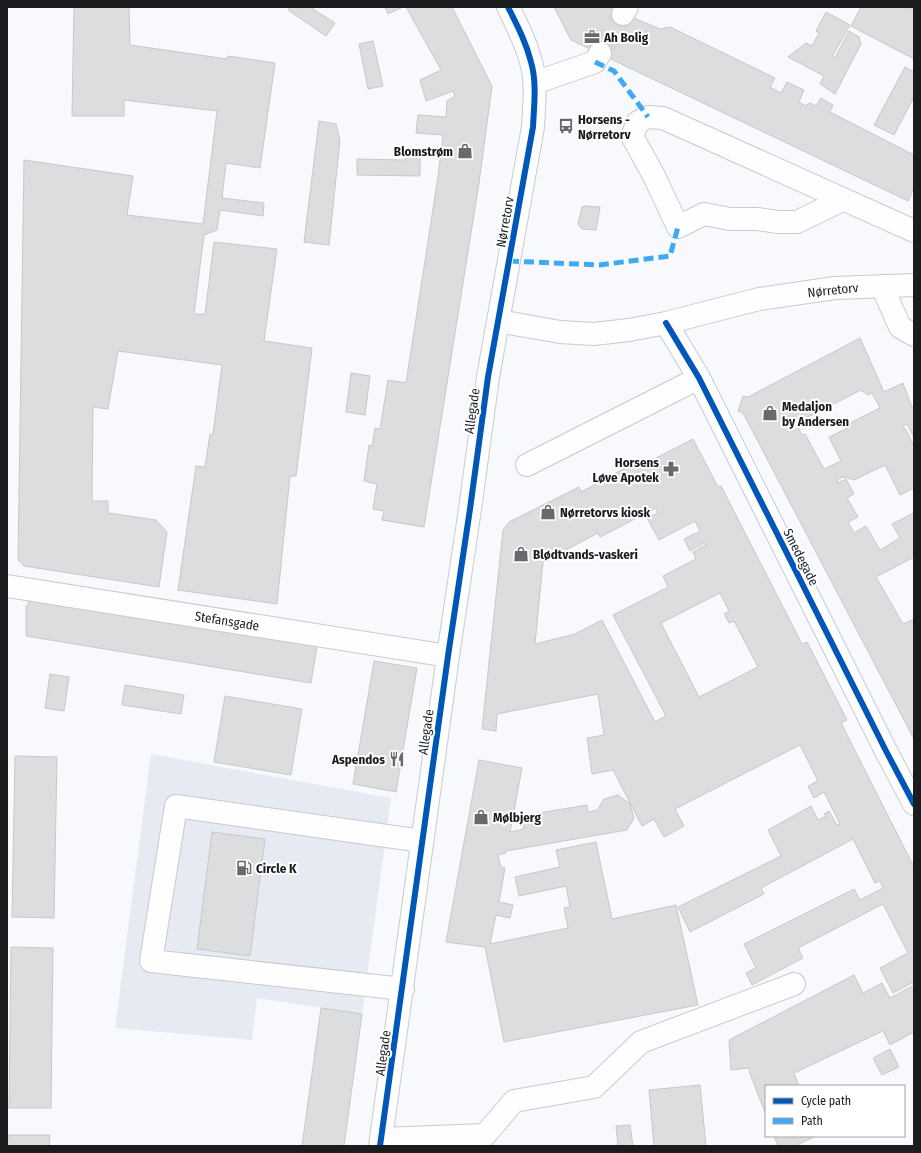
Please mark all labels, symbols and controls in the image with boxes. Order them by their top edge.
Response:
office icon: Ah Bolig [583,28,601,46]
place label: Ah Bolig [603,30,649,45]
place label: Horsens - Nørretorv [578,112,632,142]
bus stop icon: Horsens - Nørretorv [557,117,575,135]
shop icon: Blomstrøm [456,142,474,160]
place label: Blomstrøm [394,144,453,159]
street label: Nørretorv [493,195,517,248]
street label: Nørretorv [807,280,859,300]
street label: Allegade [461,387,483,435]
place label: Medaljon by Andersen [782,399,849,429]
shop icon: Medaljon by Andersen [761,404,779,422]
place label: Horsens Løve Apotek [592,455,659,485]
pharmacy icon: Horsens Løve Apotek [662,460,680,478]
shop icon: Nørretorvs kiosk [539,503,557,521]
place label: Nørretorvs kiosk [560,505,651,520]
street label: Smedegade [780,526,822,588]
shop icon: Blødtvands-vaskeri [512,545,530,563]
place label: Blødtvands-vaskeri [533,547,638,562]
street label: Stefansgade [194,609,260,633]
street label: Allegade [415,708,437,756]
restaurant icon: Aspendos [388,750,406,768]
place label: Aspendos [331,752,385,767]
shop icon: Mølbjerg [472,808,490,826]
place label: Mølbjerg [493,810,541,825]
fuel station icon: Circle K [235,859,253,877]
place label: Circle K [256,861,297,876]
street label: Allegade [372,1029,394,1077]
legend [765,1085,905,1137]
text: Cycle path [801,1094,851,1108]
text: Path [801,1114,823,1128]

